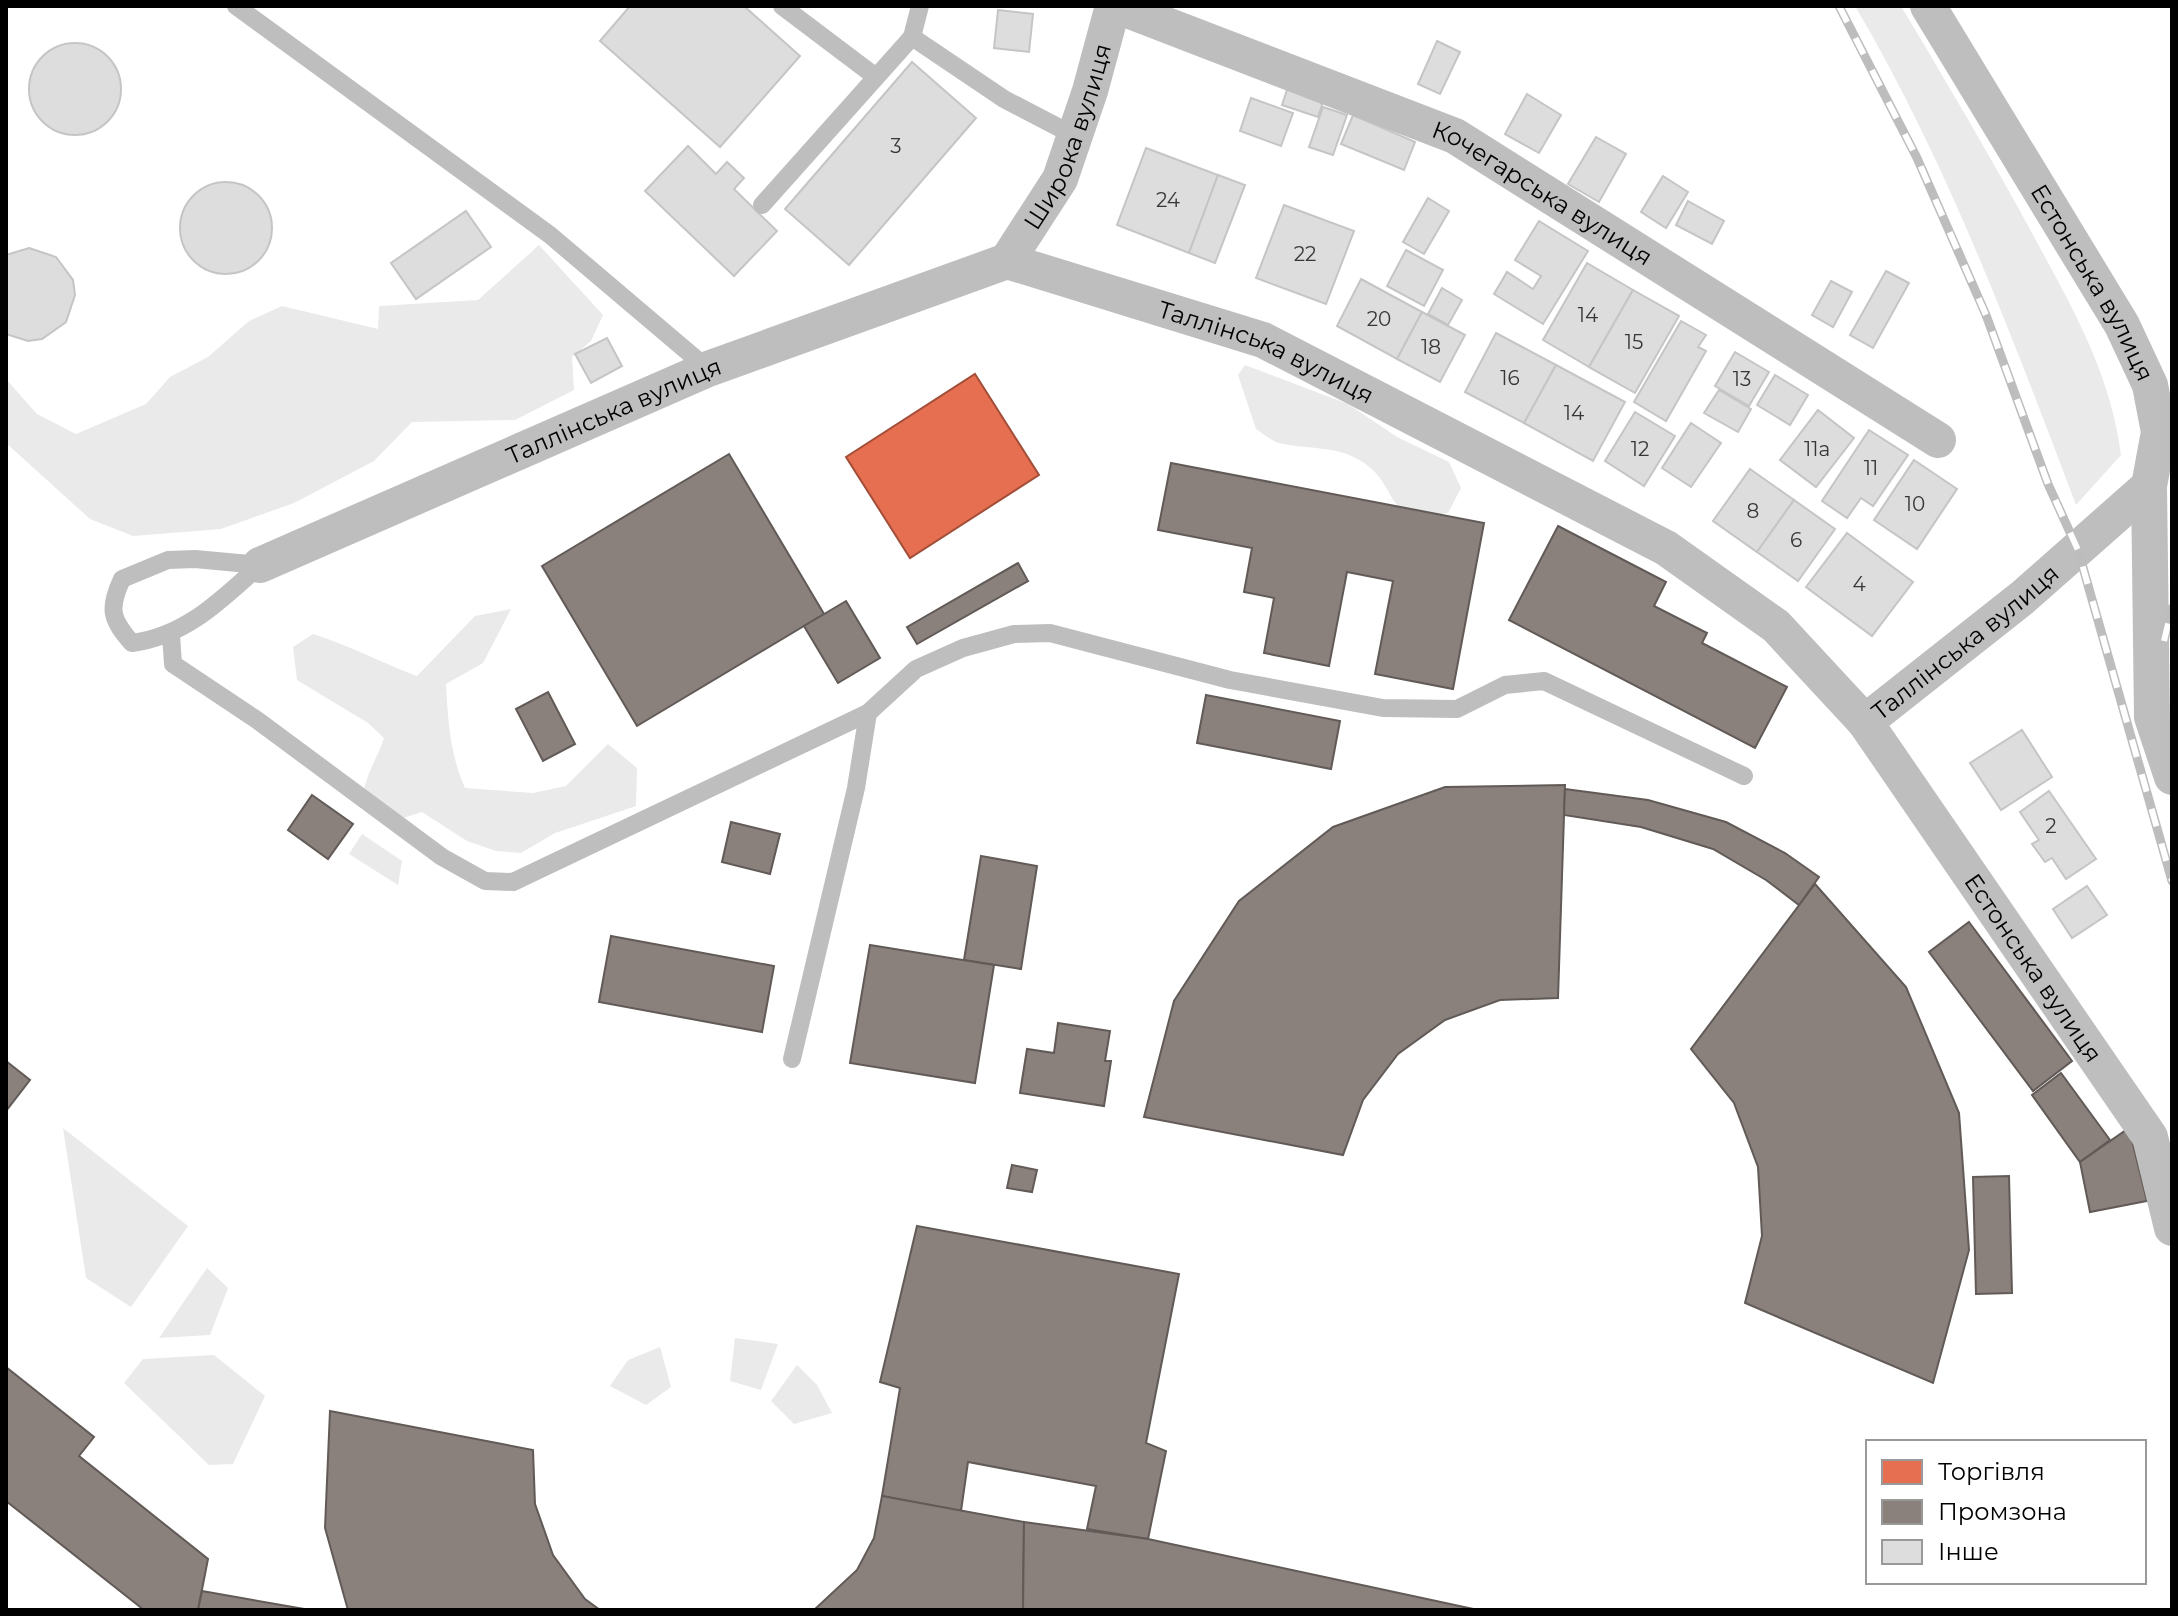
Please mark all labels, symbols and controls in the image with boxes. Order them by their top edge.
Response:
street label: Широка вулиця [1017,40,1117,235]
street label: Кочегарська вулиця [1428,114,1658,271]
house number: 3 [890,134,902,158]
street label: Естонська вулиця [2025,179,2160,385]
house number: 24 [1156,188,1180,212]
house number: 22 [1294,242,1316,266]
street label: Таллінська вулиця [1155,294,1379,409]
house number: 14 [1578,303,1598,327]
house number: 20 [1367,307,1391,331]
house number: 15 [1625,330,1643,354]
house number: 18 [1421,335,1441,359]
street label: Таллінська вулиця [502,351,725,470]
house number: 16 [1500,366,1520,390]
house number: 13 [1733,367,1751,391]
house number: 14 [1564,401,1584,425]
house number: 12 [1631,437,1649,461]
house number: 11а [1804,437,1830,461]
house number: 11 [1864,456,1878,480]
house number: 10 [1905,492,1925,516]
house number: 8 [1747,499,1759,523]
house number: 6 [1790,528,1802,552]
street label: Таллінська вулиця [1866,558,2064,726]
house number: 4 [1852,572,1866,596]
house number: 2 [2045,814,2057,838]
street label: Естонська вулиця [1959,868,2109,1067]
legend [1866,1440,2146,1584]
text: Торгівля [1938,1457,2045,1486]
text: Промзона [1938,1497,2067,1526]
text: Інше [1938,1537,1999,1566]

